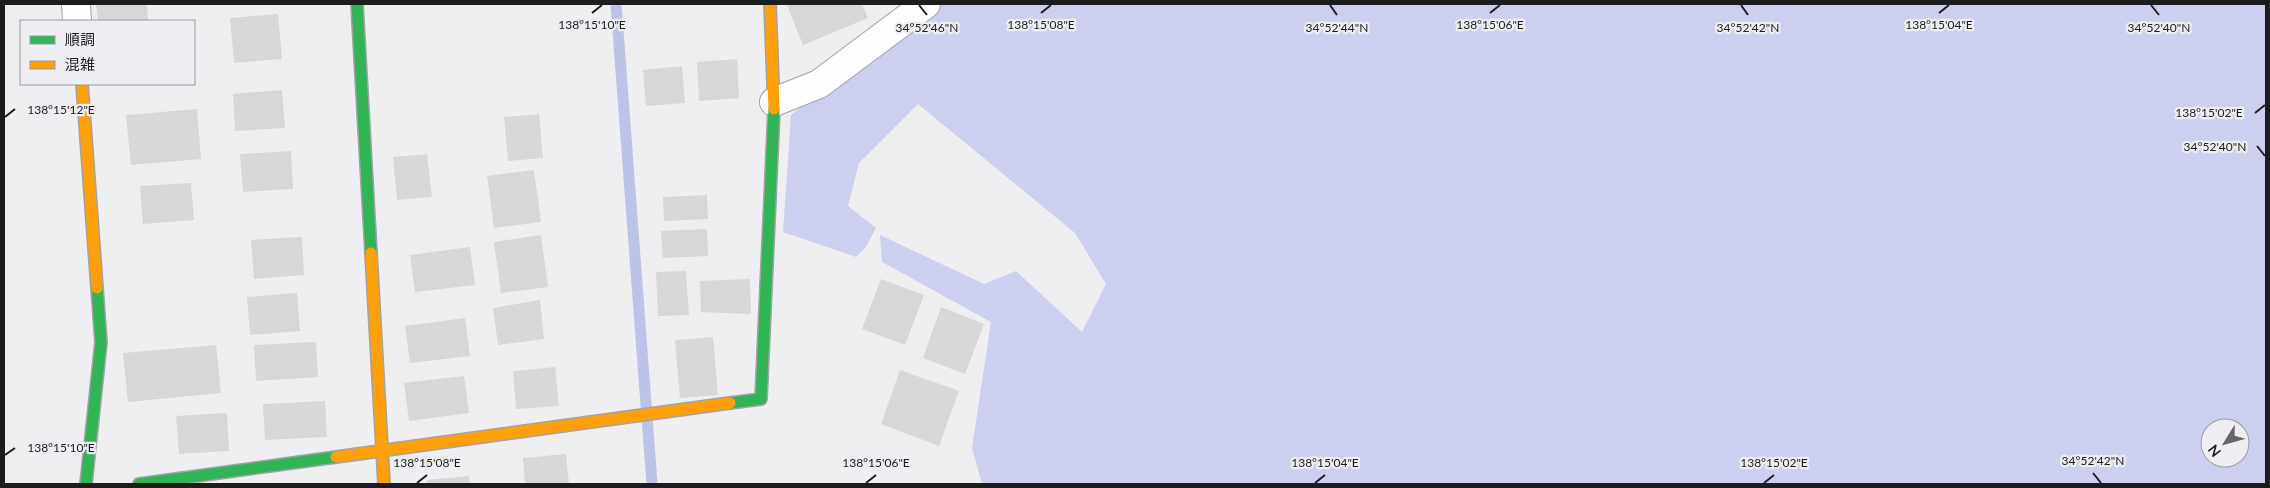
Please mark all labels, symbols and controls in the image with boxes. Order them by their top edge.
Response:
text: 138°15'10"E [558,17,626,32]
text: 138°15'08"E [1007,17,1075,32]
text: 138°15'06"E [1456,17,1524,32]
text: 138°15'04"E [1905,17,1973,32]
legend [20,20,195,85]
text: 34°52'46"N [896,20,958,35]
text: 34°52'44"N [1306,20,1368,35]
text: 34°52'42"N [1717,20,1779,35]
text: 34°52'40"N [2128,20,2190,35]
text: 順調 [65,30,95,48]
text: 混雑 [65,55,95,73]
text: 138°15'12"E [27,102,95,117]
text: 138°15'02"E [2175,105,2243,120]
text: 34°52'40"N [2184,139,2246,154]
north arrow [2200,418,2250,468]
text: 138°15'10"E [27,440,95,455]
text: N [2204,442,2224,461]
text: 34°52'42"N [2062,453,2124,468]
text: 138°15'08"E [393,455,461,470]
text: 138°15'06"E [842,455,910,470]
text: 138°15'04"E [1291,455,1359,470]
text: 138°15'02"E [1740,455,1808,470]

